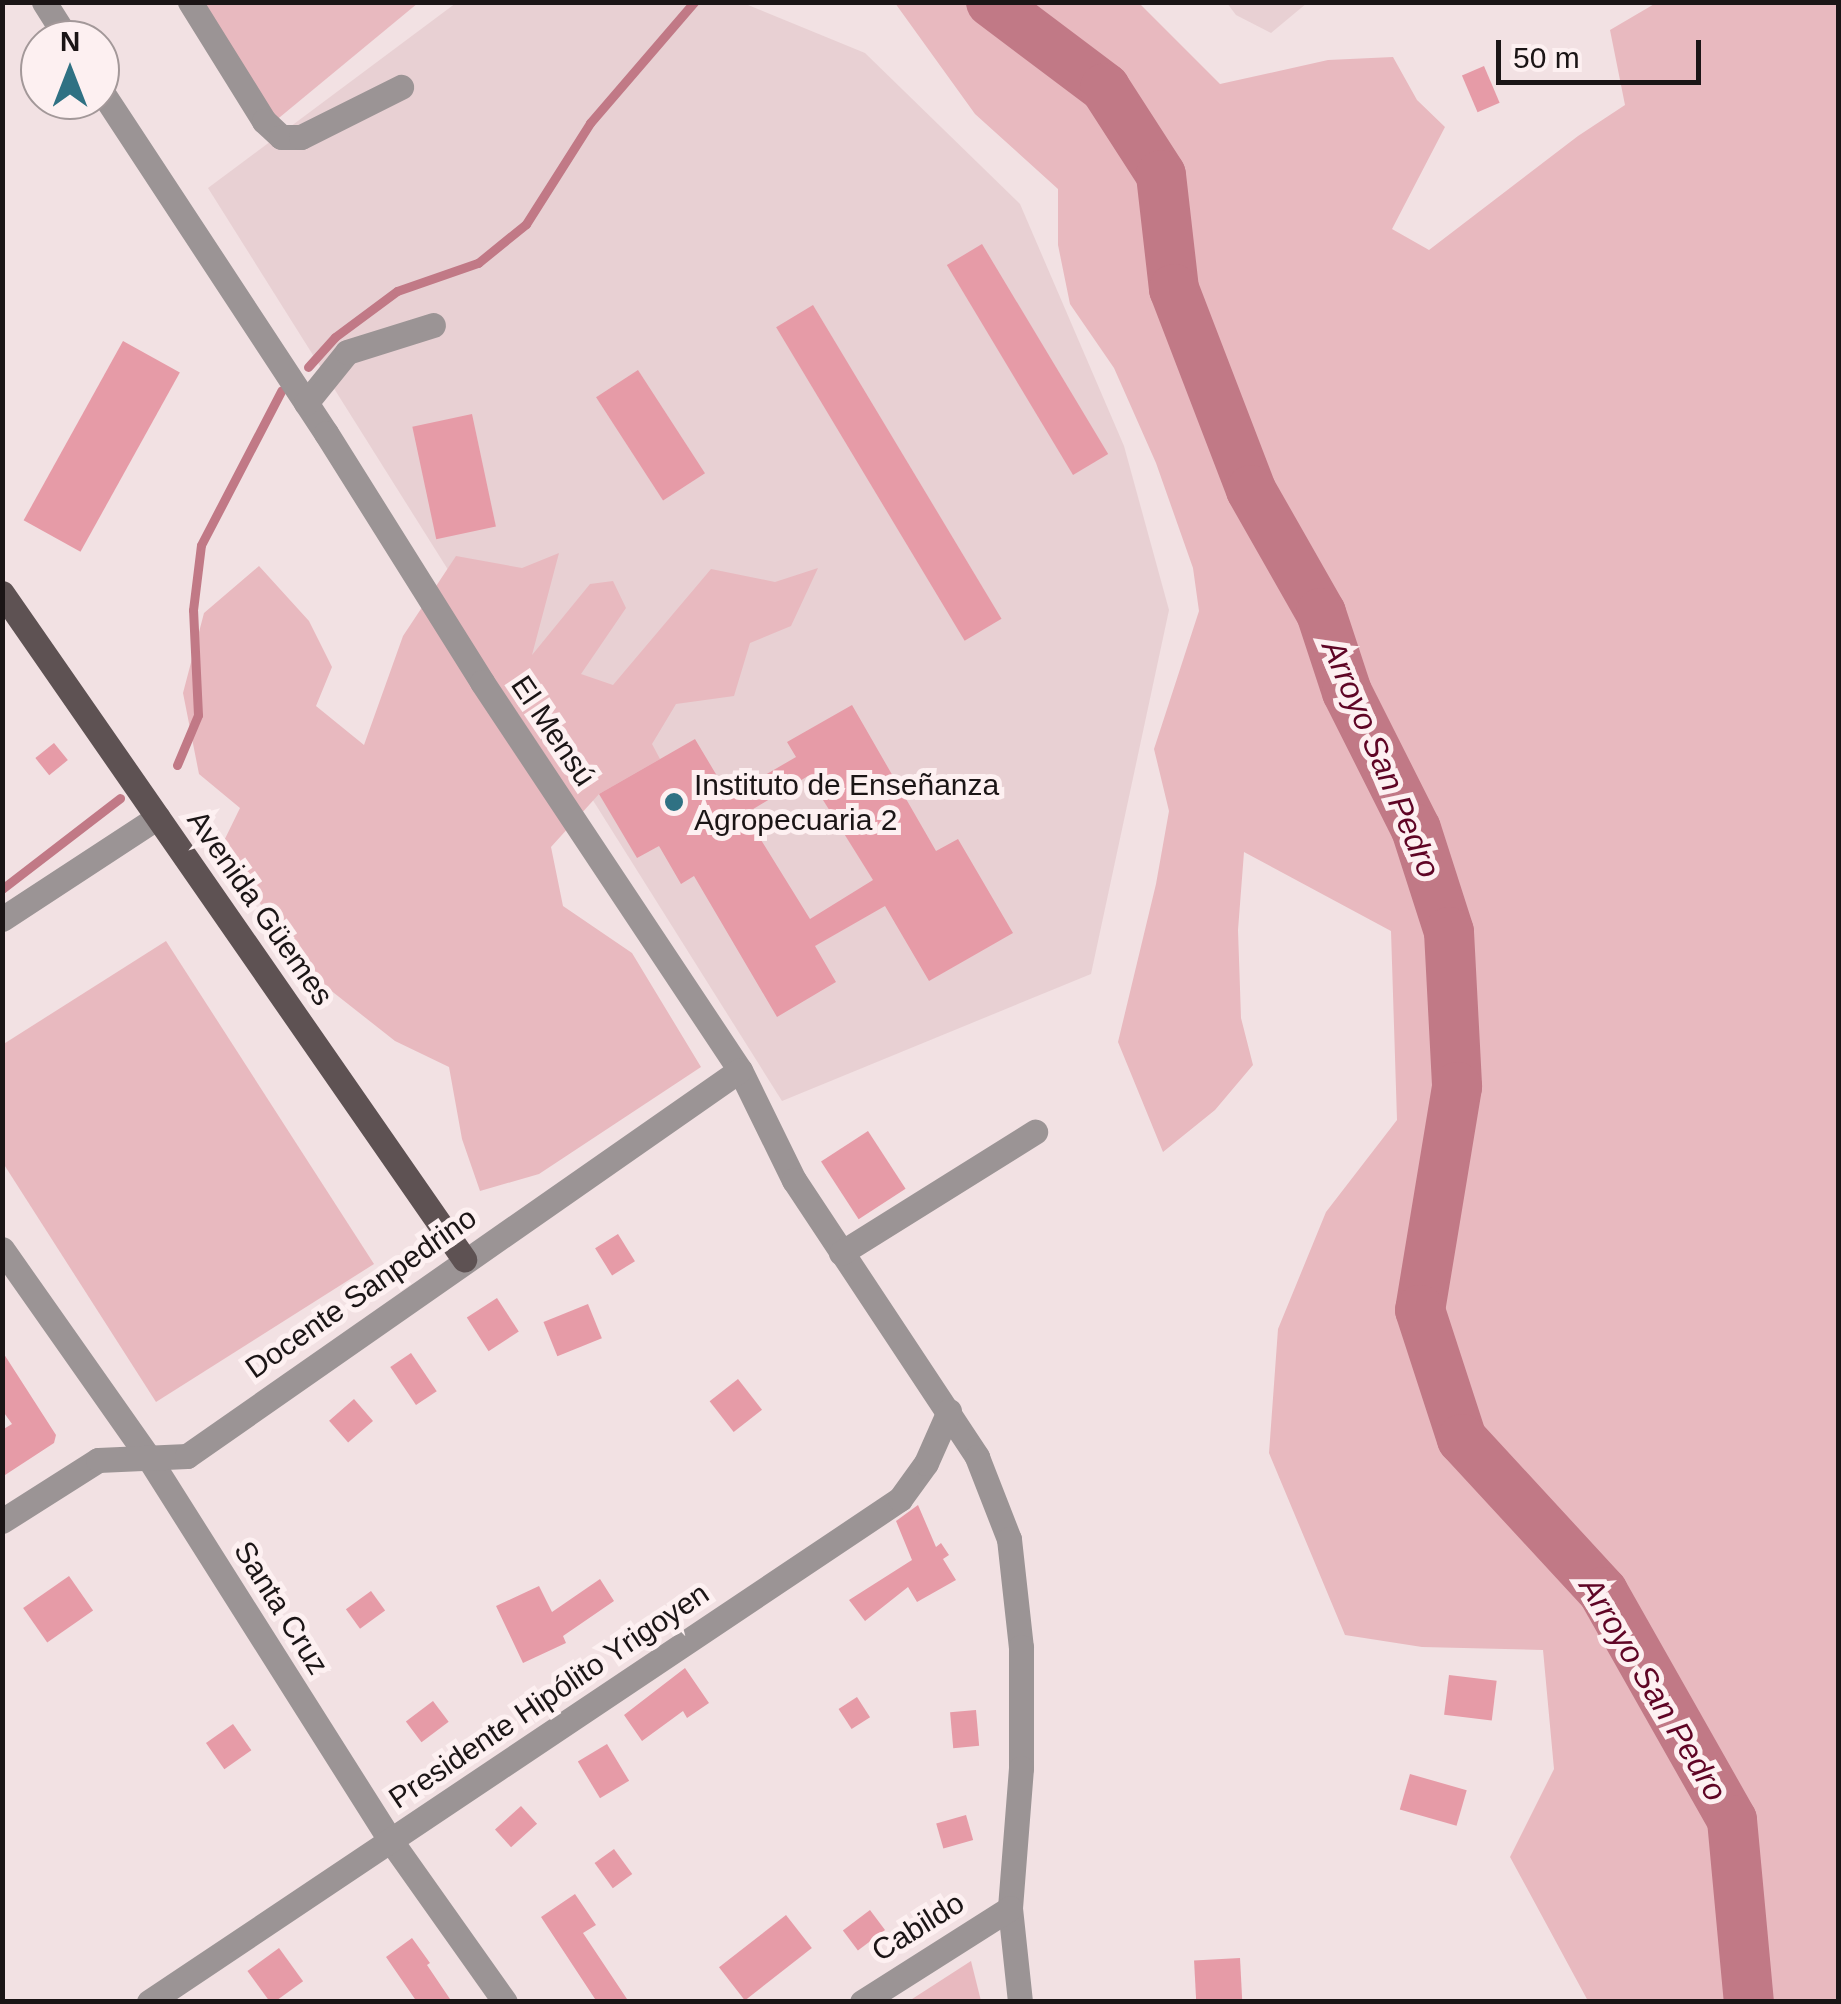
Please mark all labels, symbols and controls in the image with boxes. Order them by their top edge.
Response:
north arrow [20,20,120,120]
scale bar [1501,20,1706,82]
text: N [60,26,80,57]
text: 50 m [1513,41,1580,74]
water label: Arroyo San Pedro [1314,634,1448,884]
street label: El Mensú [503,669,603,793]
place label: Instituto de Enseñanza Agropecuaria 2 [694,767,999,838]
marker: Instituto de Enseñanza Agropecuaria 2 [663,791,685,813]
street label: Avenida Güemes [179,804,341,1012]
street label: Docente Sanpedrino [239,1200,483,1386]
street label: Santa Cruz [226,1535,336,1681]
water label: Arroyo San Pedro [1571,1570,1735,1808]
street label: Presidente Hipólito Yrigoyen [382,1575,716,1817]
street label: Cabildo [865,1885,971,1969]

